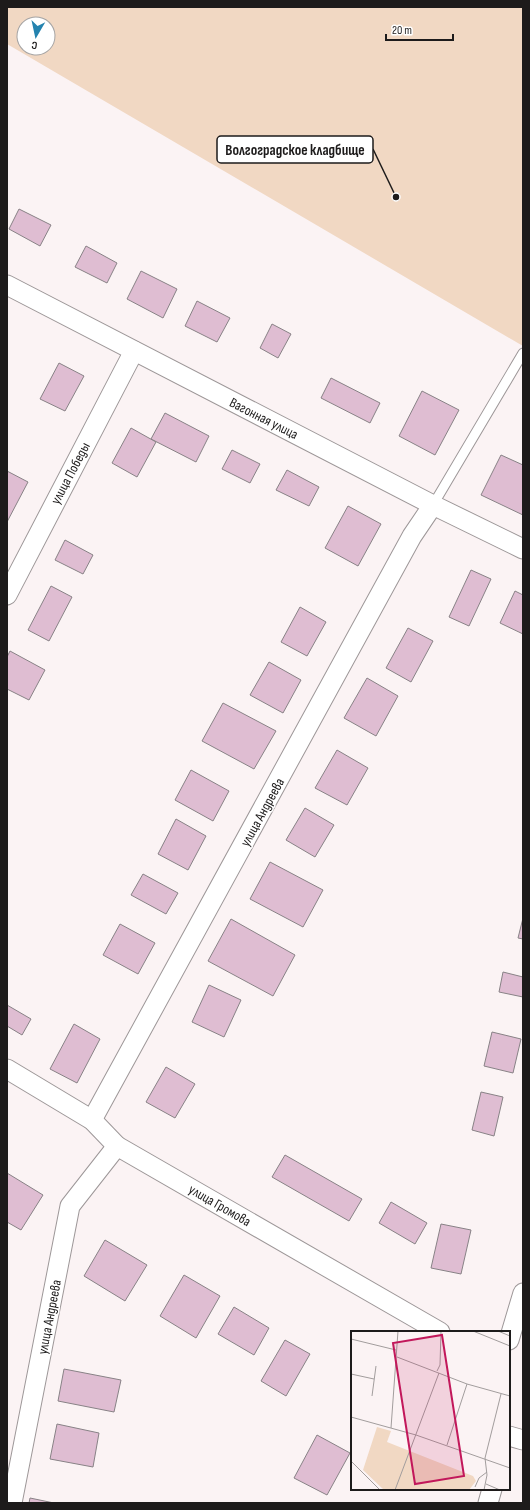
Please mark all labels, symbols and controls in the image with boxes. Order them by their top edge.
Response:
north arrow [16,16,56,56]
scale bar [386,16,453,42]
text: 20 m [392,23,412,38]
text: С [30,38,38,52]
callout: Волгоградское кладбище [217,136,373,163]
text: Волгоградское кладбище [225,141,365,160]
street label: Вагонная улица [227,394,301,443]
street label: улица Победы [47,439,94,507]
street label: улица Андреева [237,775,288,849]
street label: улица Громова [186,1181,254,1230]
street label: улица Андреева [34,1278,65,1356]
inset map [351,1331,510,1490]

